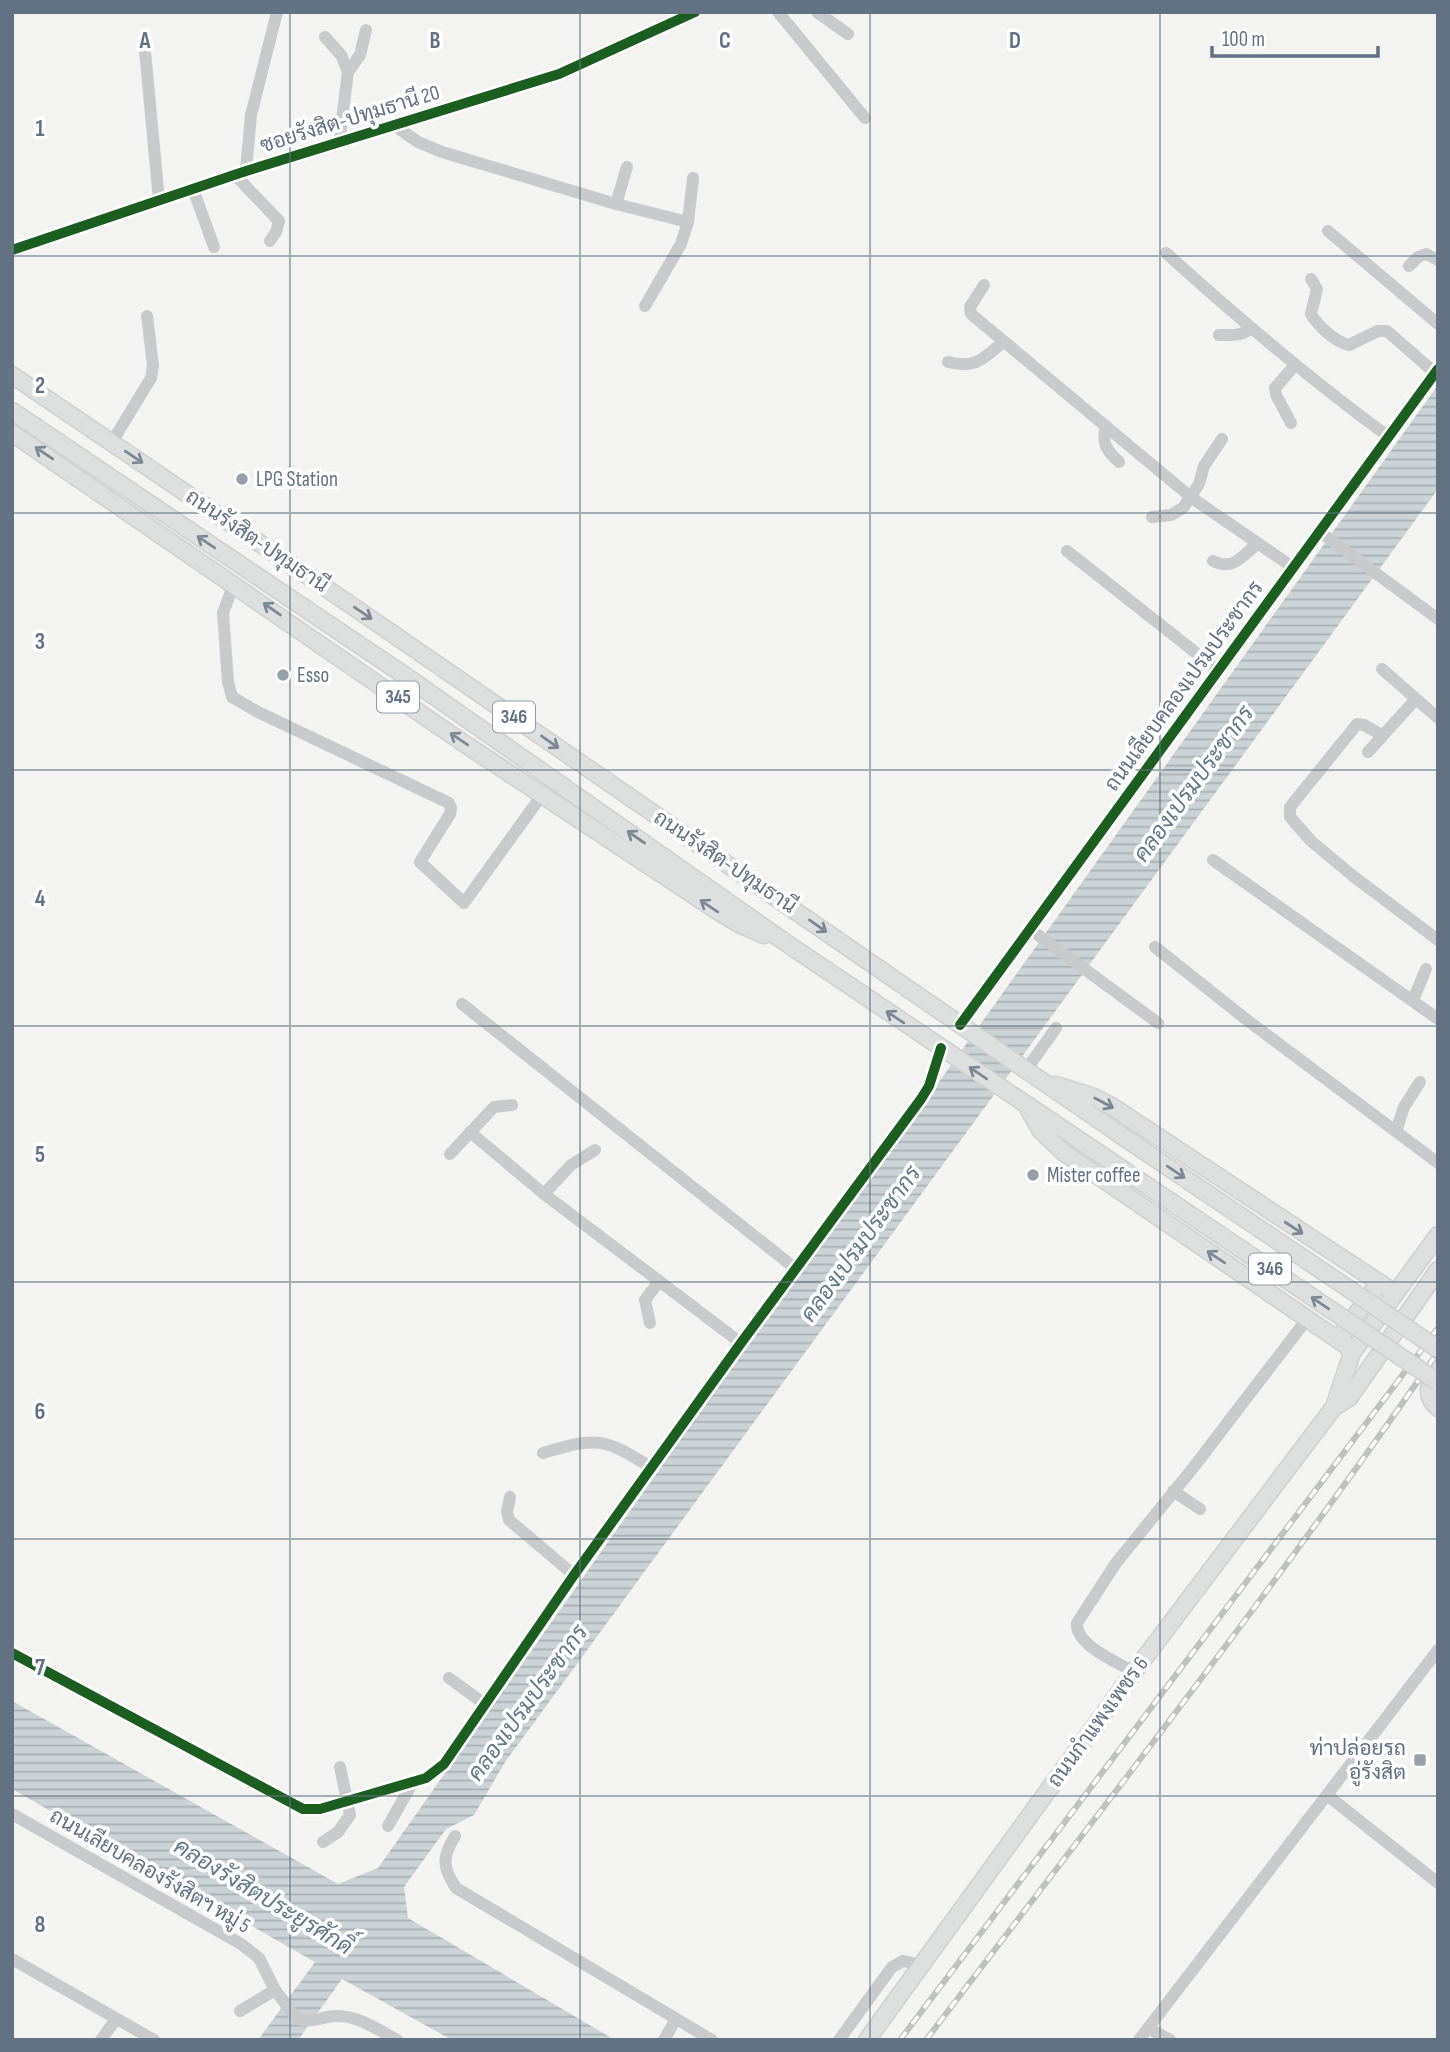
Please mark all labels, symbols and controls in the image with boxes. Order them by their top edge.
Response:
scale bar [1212,14,1378,58]
text: A [139,27,152,55]
text: B [430,27,441,55]
text: C [719,27,731,55]
text: D [1009,27,1021,55]
text: 100 m [1222,27,1265,52]
street label: ซอยรังสิต-ปทุมธานี 20 [257,79,443,159]
text: 1 [35,115,45,143]
text: 2 [35,372,45,400]
one-way arrow [35,446,54,460]
one-way arrow [124,450,143,465]
place label: LPG Station [256,467,338,492]
marker: LPG Station [234,471,250,487]
street label: ถนนรังสิต-ปทุมธานี [180,483,334,599]
one-way arrow [197,534,216,549]
street label: ถนนเลียบคลองเปรมประชากร [1099,576,1269,796]
one-way arrow [263,602,282,616]
one-way arrow [353,606,372,620]
text: 3 [35,628,45,656]
place label: Esso [297,663,329,688]
marker: Esso [275,667,291,683]
road number: 345 [377,682,419,712]
water label: คลองเปรมประชากร [1128,700,1260,868]
road number: 346 [493,702,535,732]
one-way arrow [449,732,469,746]
one-way arrow [540,735,559,749]
street label: ถนนรังสิต-ปทุมธานี [648,804,802,920]
one-way arrow [627,830,646,844]
text: 4 [35,885,46,913]
one-way arrow [700,899,719,913]
one-way arrow [808,919,827,933]
one-way arrow [886,1010,906,1024]
one-way arrow [969,1066,988,1080]
one-way arrow [1093,1096,1114,1110]
text: 5 [35,1141,45,1169]
water label: คลองเปรมประชากร [795,1160,928,1328]
place label: Mister coffee [1047,1163,1140,1188]
one-way arrow [1166,1165,1185,1179]
marker: Mister coffee [1025,1167,1041,1183]
one-way arrow [1284,1221,1303,1235]
one-way arrow [1207,1250,1226,1264]
road number: 346 [1249,1254,1291,1284]
one-way arrow [1311,1296,1330,1310]
text: 6 [35,1398,45,1426]
water label: คลองเปรมประชากร [462,1619,595,1787]
street label: ถนนกำแพงเพชร 6 [1042,1652,1154,1792]
text: 7 [35,1654,45,1682]
place label: ท่าปล่อยรถ อู่รังสิต [1309,1736,1406,1787]
marker: ท่าปล่อยรถ อู่รังสิต [1412,1752,1428,1768]
street label: ถนนเลียบคลองรังสิตฯ หมู่ 5 [44,1802,255,1940]
water label: คลองรังสิตประยูรศักดิ์ [168,1825,365,1965]
text: 8 [35,1911,46,1939]

